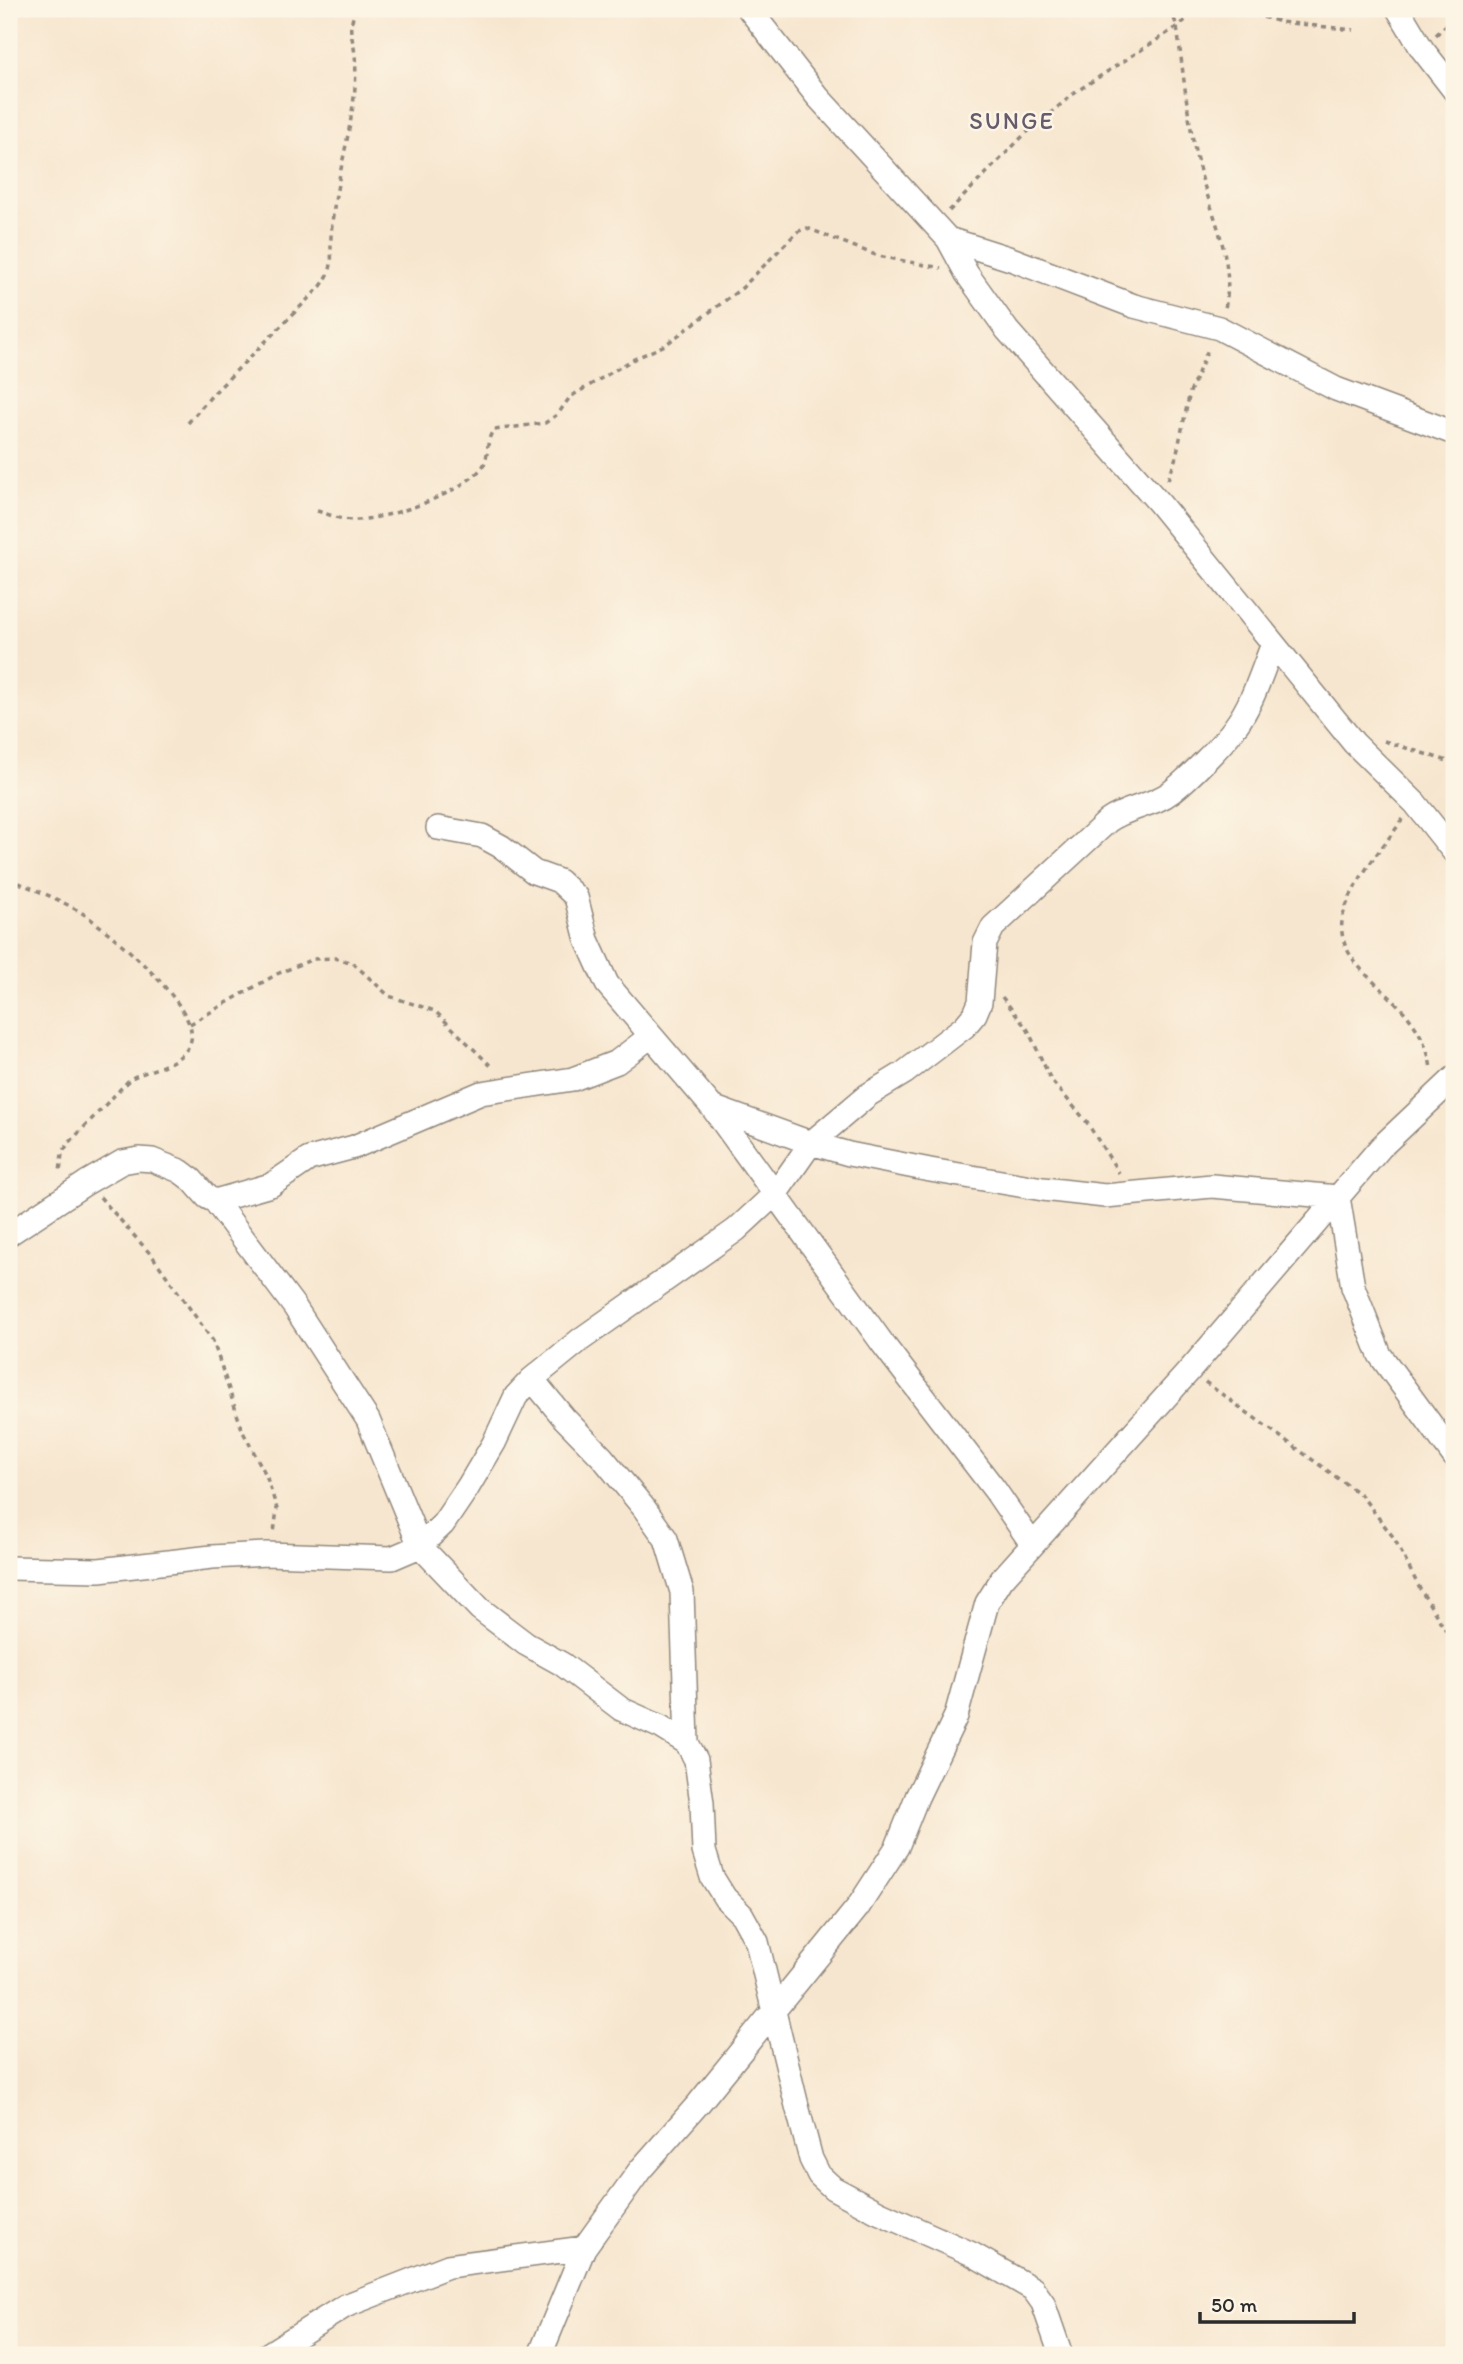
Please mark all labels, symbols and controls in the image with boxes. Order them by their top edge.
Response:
district label: SUNGE [969,106,1055,135]
scale bar [1200,2280,1354,2324]
text: 50 m [1211,2292,1258,2317]

